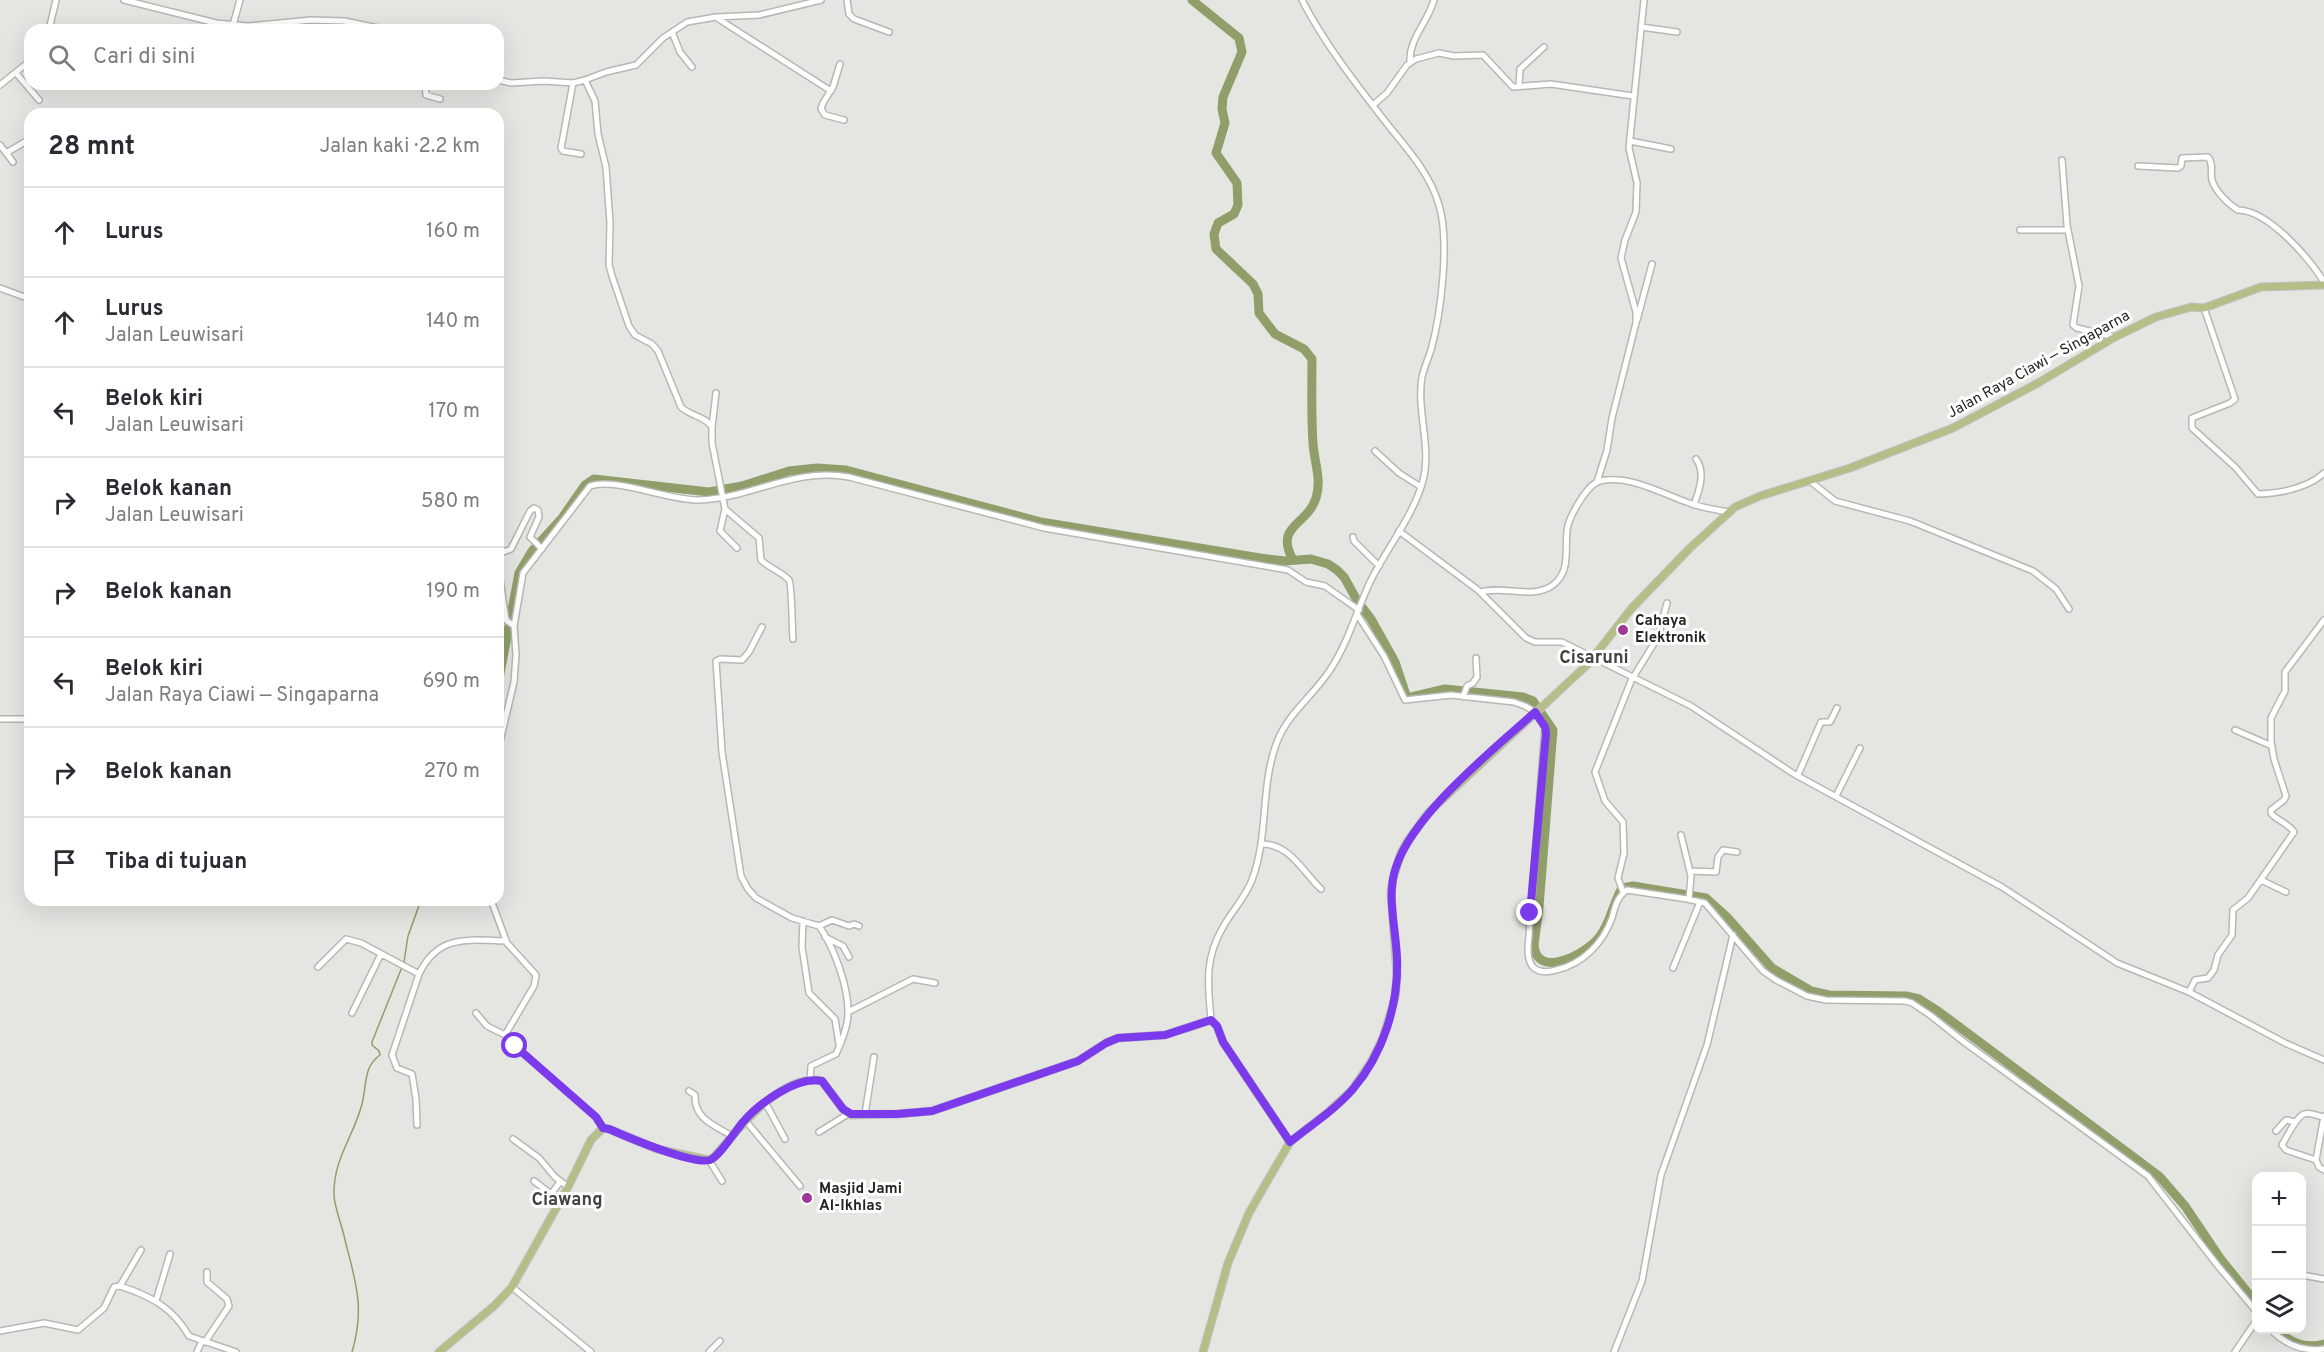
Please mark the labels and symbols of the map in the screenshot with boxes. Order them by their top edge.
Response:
street label: Jalan Raya Ciawi — Singaparna [1945,307,2133,423]
place label: Cahaya Elektronik [1635,612,1706,648]
marker: Cahaya Elektronik [1616,623,1630,637]
district label: Cisaruni [1559,647,1629,670]
route end [1516,899,1542,925]
route start [501,1032,527,1058]
place label: Masjid Jami Al-Ikhlas [819,1180,902,1216]
district label: Ciawang [531,1189,603,1212]
marker: Masjid Jami Al-Ikhlas [800,1191,814,1205]

